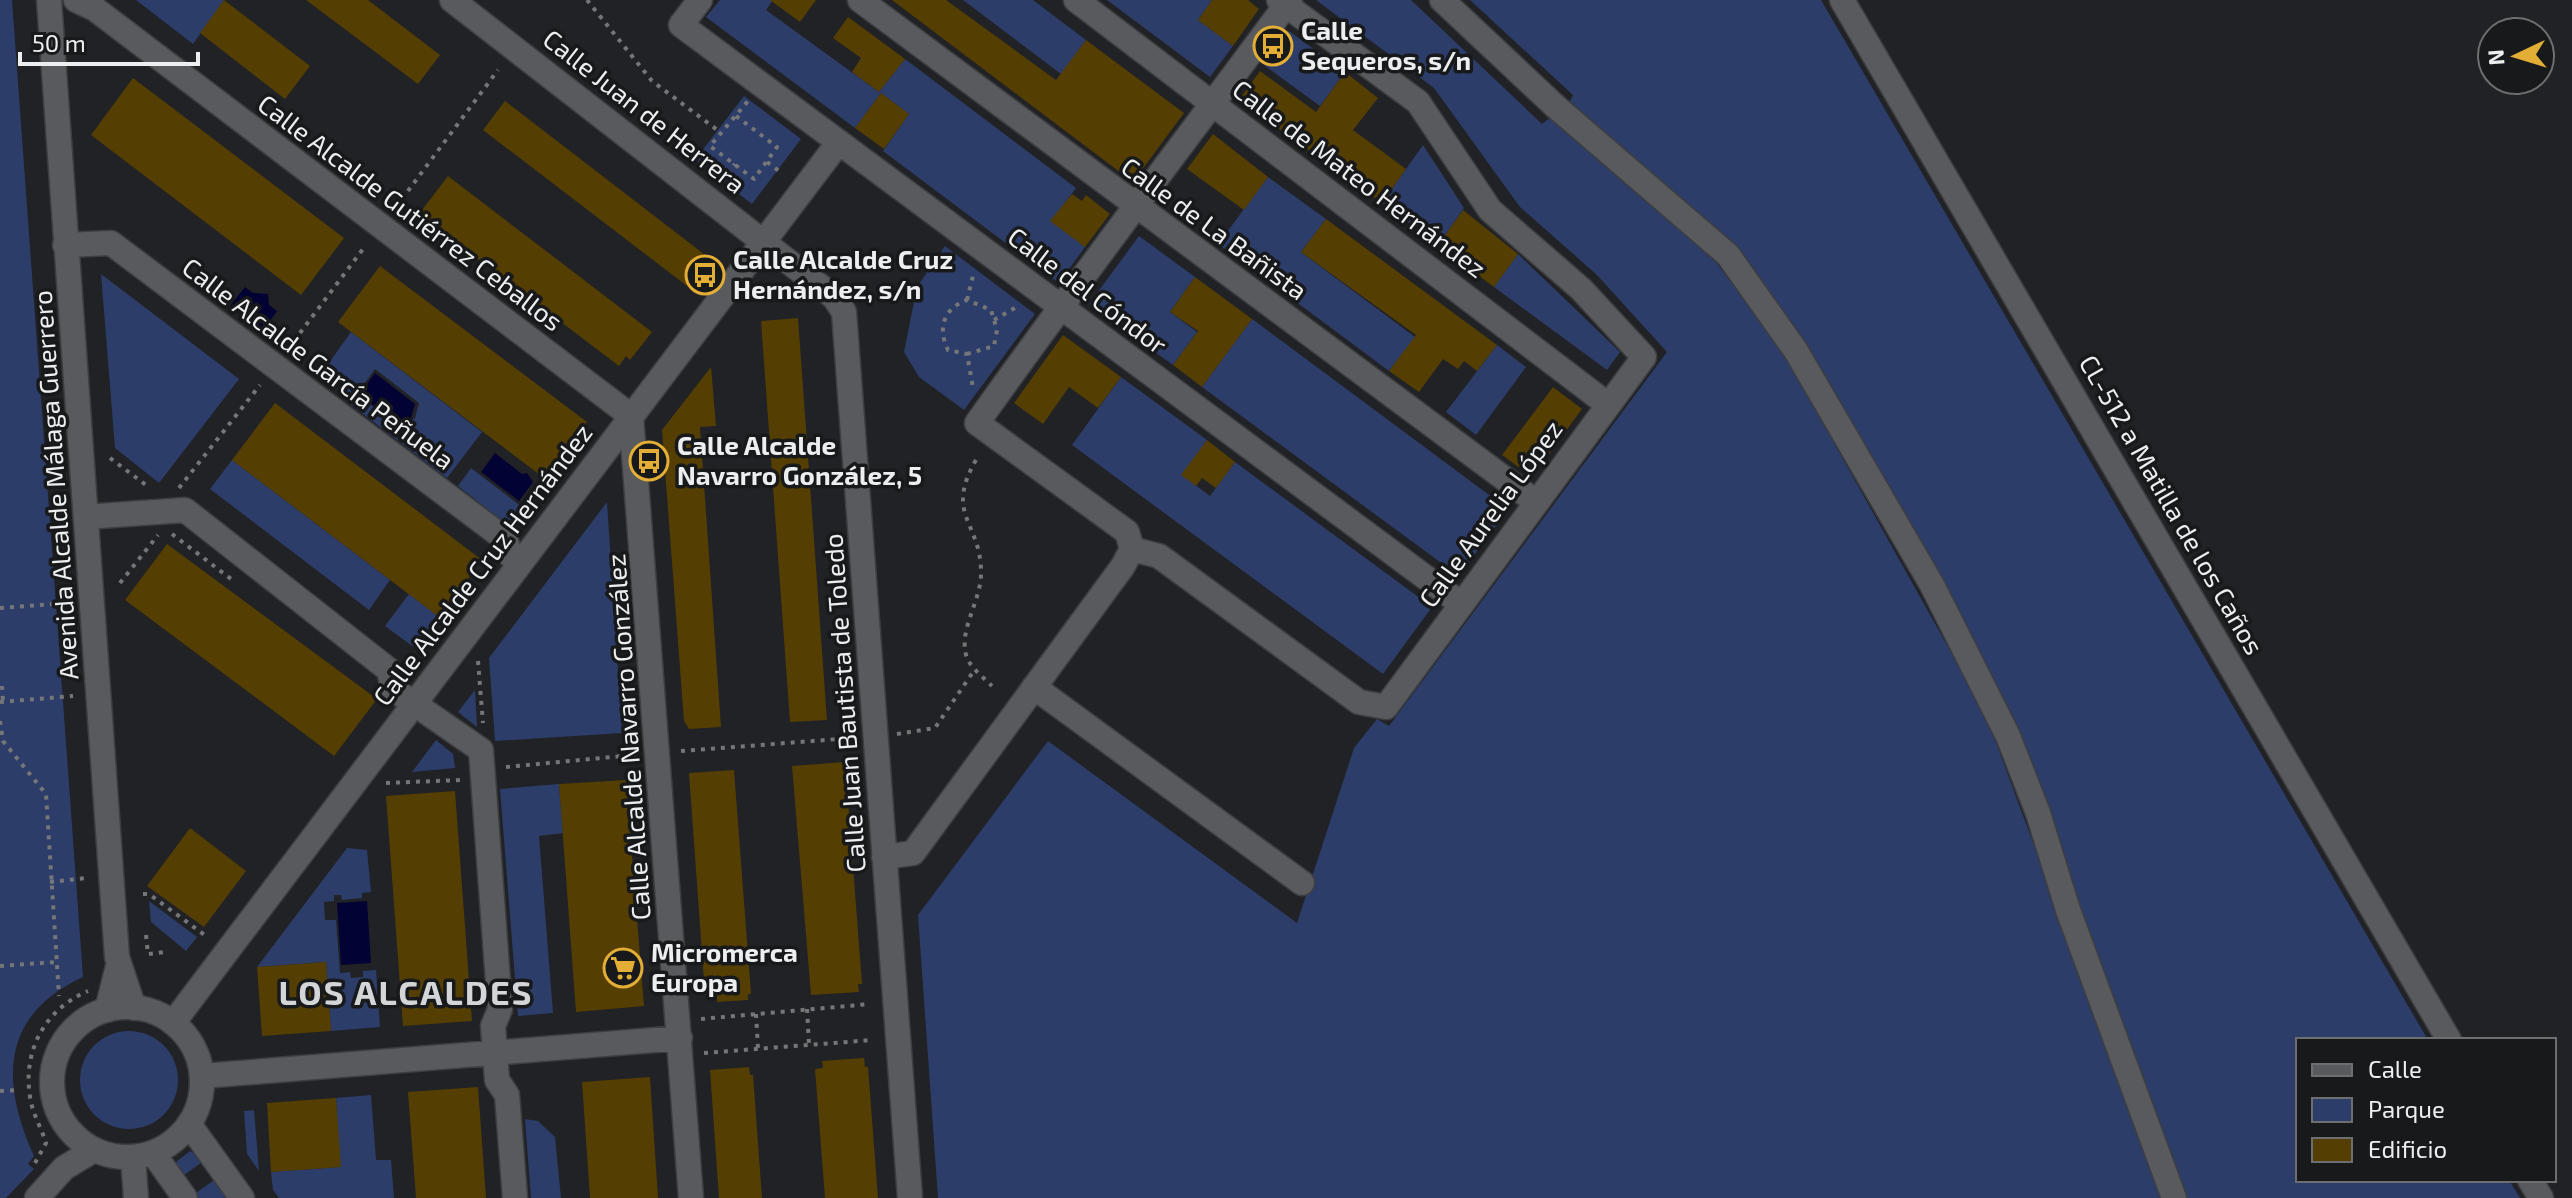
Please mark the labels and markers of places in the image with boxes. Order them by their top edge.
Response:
place label: Calle Sequeros, s/n [1301,14,1471,75]
bus stop icon: Calle Sequeros, s/n [1252,25,1294,67]
place label: Calle Alcalde Cruz Hernández, s/n [733,243,953,304]
bus stop icon: Calle Alcalde Cruz Hernández, s/n [684,254,726,296]
place label: Calle Alcalde Navarro González, 5 [677,429,922,490]
bus stop icon: Calle Alcalde Navarro González, 5 [628,440,670,482]
place label: Micromerca Europa [651,936,798,997]
supermarket icon: Micromerca Europa [602,947,644,989]

